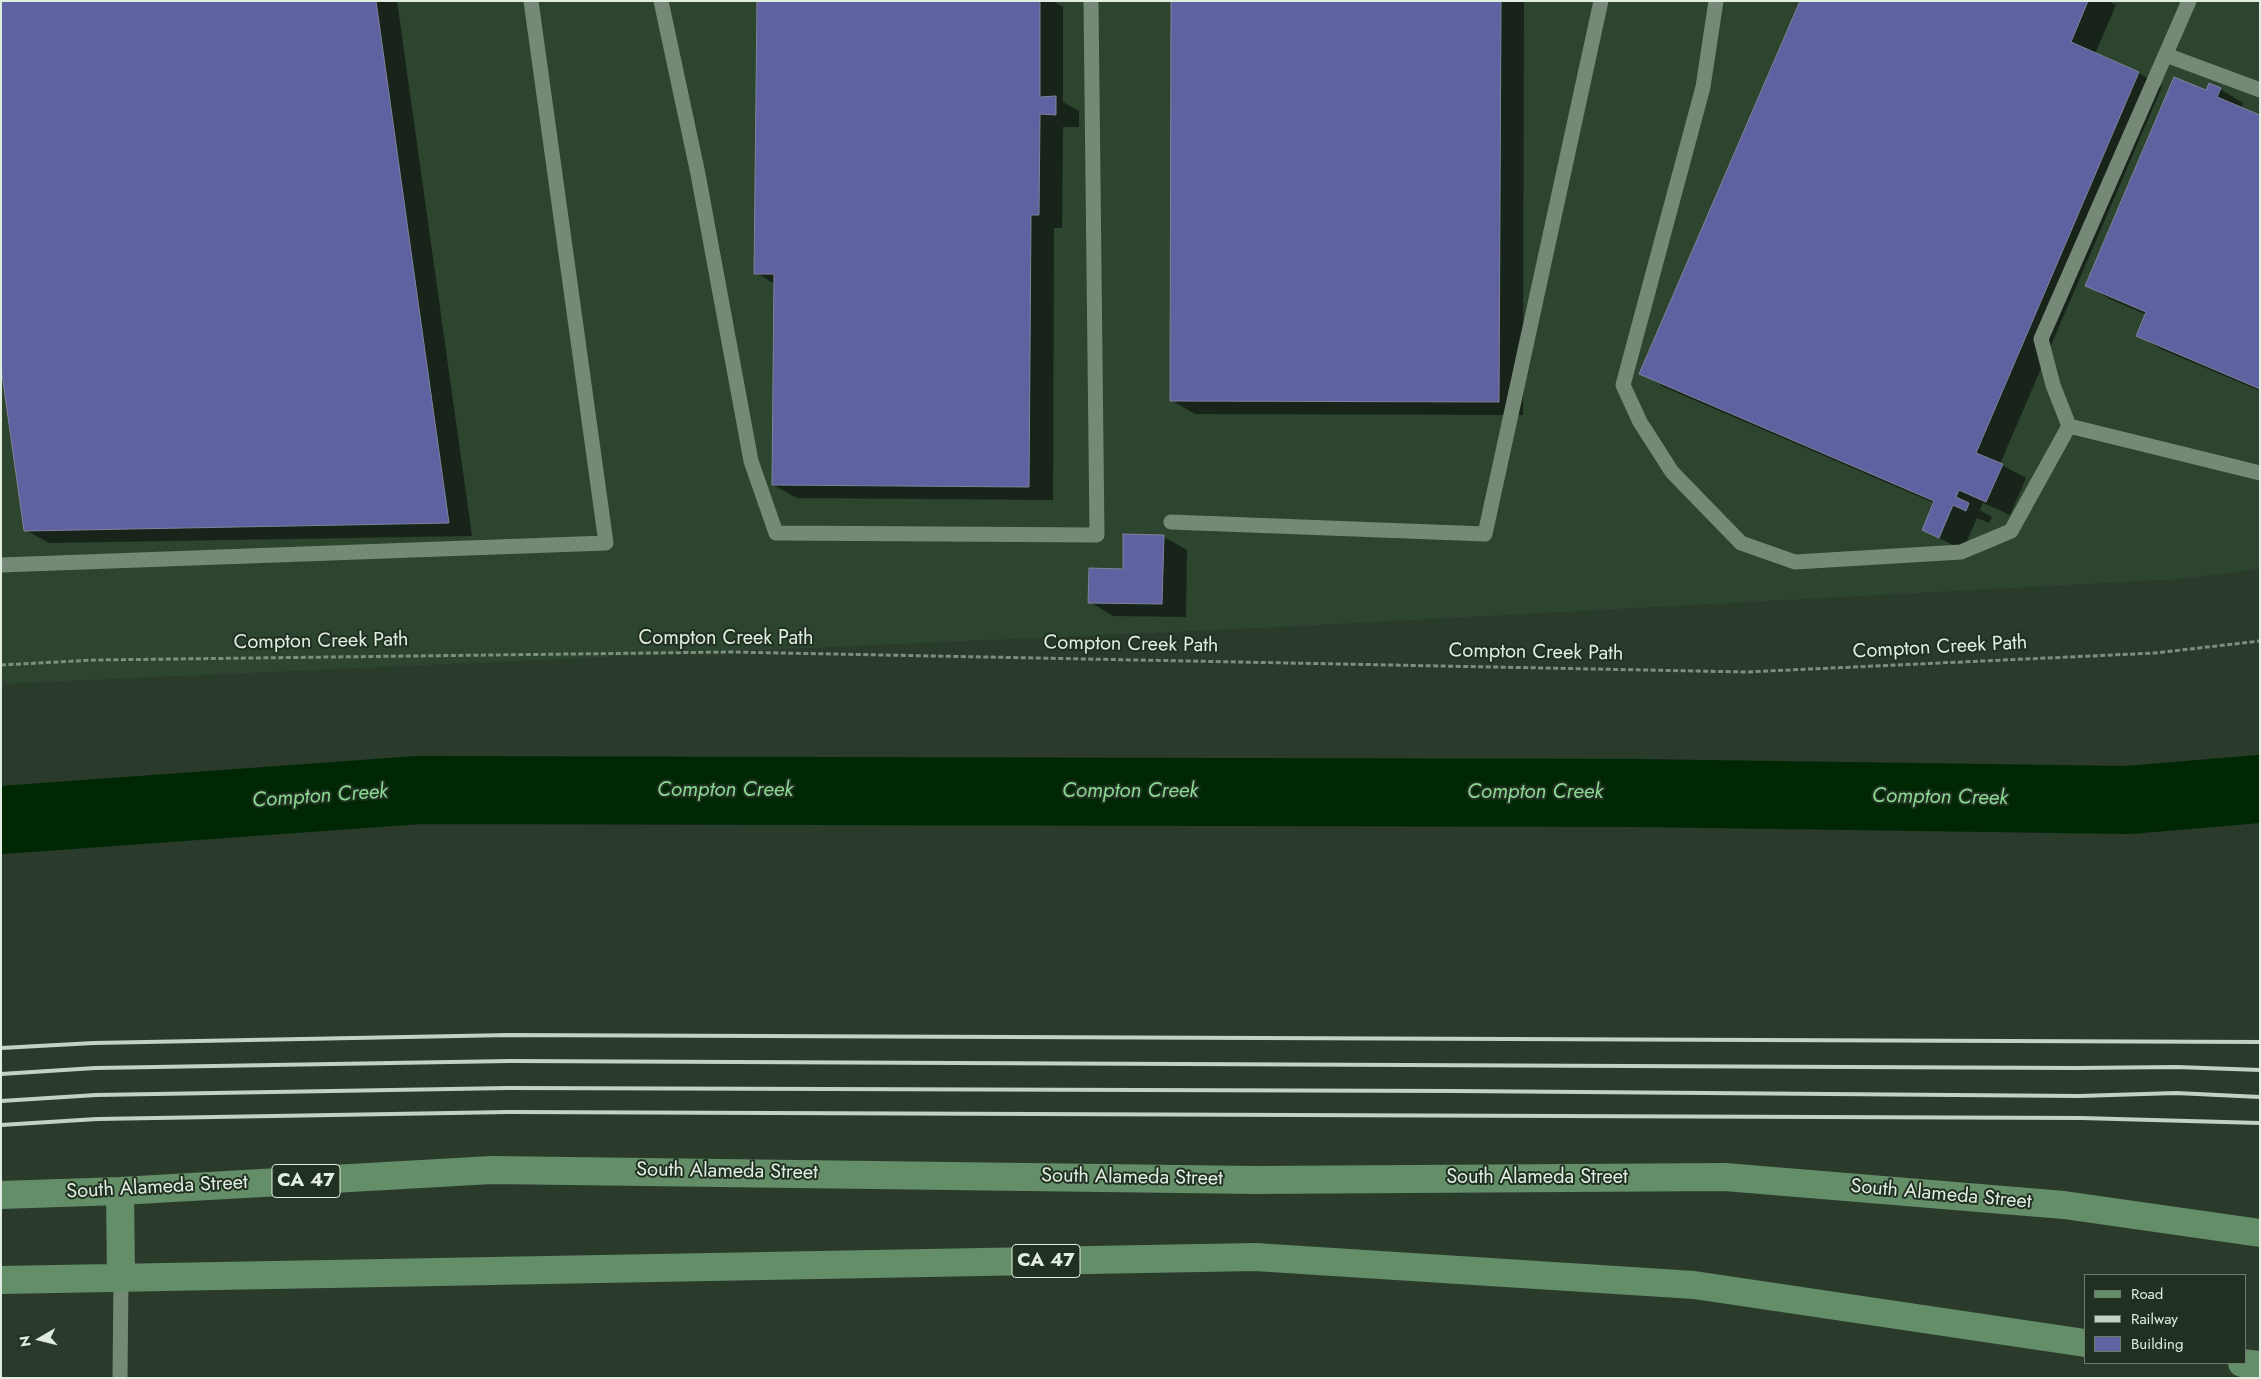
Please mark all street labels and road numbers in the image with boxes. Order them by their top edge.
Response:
street label: Compton Creek Path [639,627,813,651]
street label: Compton Creek Path [233,628,409,656]
street label: Compton Creek Path [1043,631,1219,659]
street label: Compton Creek Path [1852,631,2028,665]
street label: Compton Creek Path [1448,639,1624,667]
street label: South Alameda Street [636,1158,818,1186]
road number: CA 47 [272,1164,340,1198]
street label: South Alameda Street [1041,1164,1223,1192]
street label: South Alameda Street [1446,1166,1628,1190]
street label: South Alameda Street [66,1171,248,1205]
street label: South Alameda Street [1849,1175,2033,1215]
road number: CA 47 [1012,1244,1080,1278]

